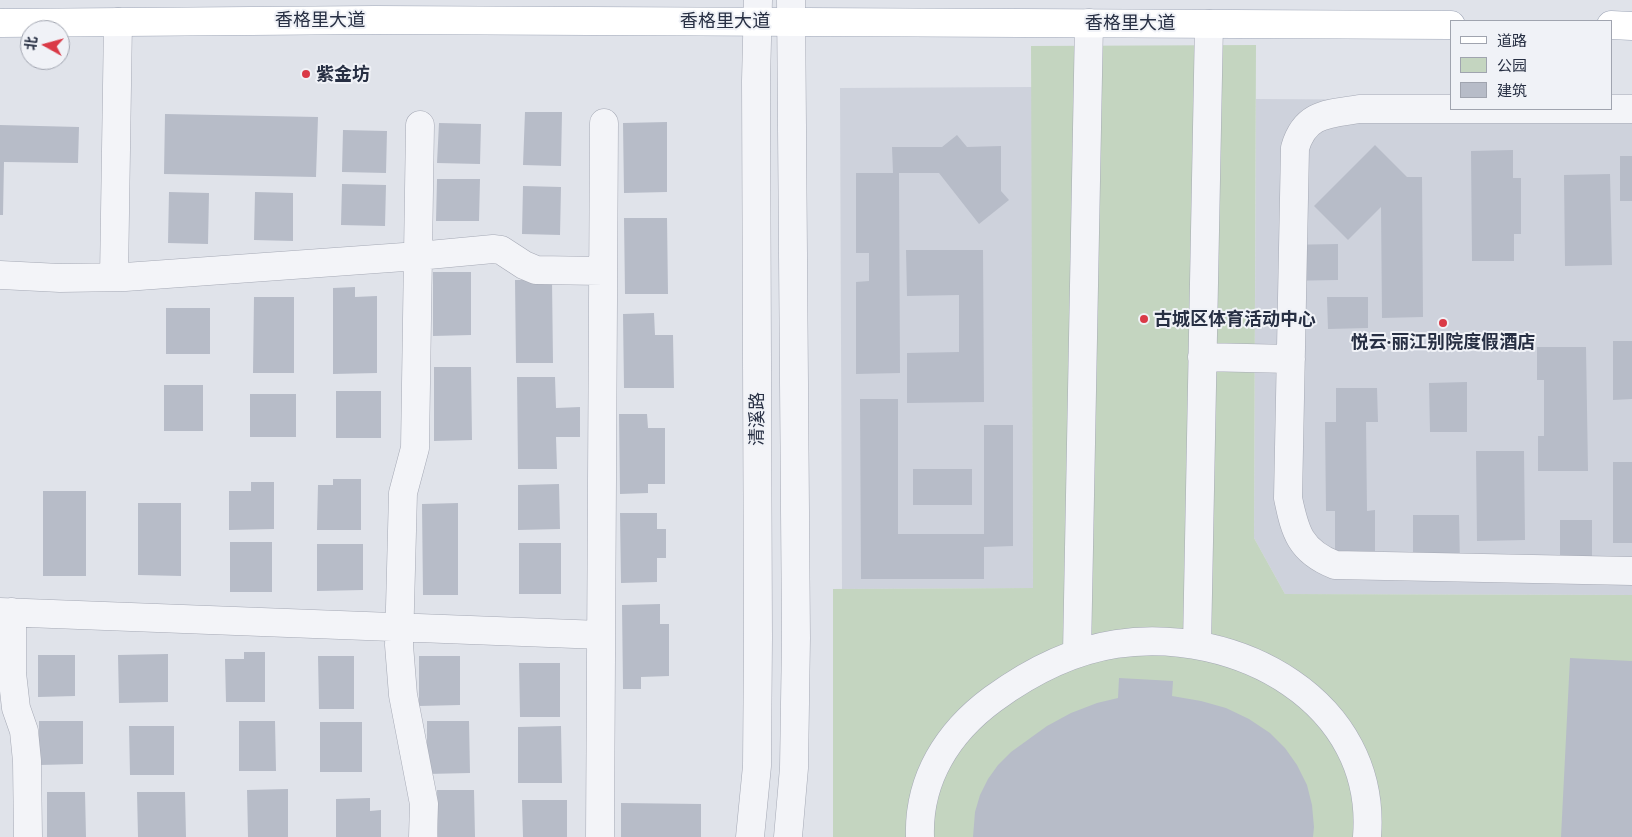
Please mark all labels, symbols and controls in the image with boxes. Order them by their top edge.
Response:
street label: 香格里大道 [275,9,365,31]
street label: 香格里大道 [680,10,770,32]
street label: 香格里大道 [1085,12,1175,34]
north arrow [20,20,70,70]
legend [1450,20,1612,110]
text: 道路 [1497,32,1527,49]
text: 北 [22,35,40,51]
text: 公园 [1497,57,1527,74]
place label: 紫金坊 [316,63,370,85]
marker: 紫金坊 [300,68,312,80]
text: 建筑 [1497,82,1527,99]
place label: 古城区体育活动中心 [1154,308,1316,330]
marker: 古城区体育活动中心 [1138,313,1150,325]
marker: 悦云·丽江别院度假酒店 [1437,317,1449,329]
place label: 悦云·丽江别院度假酒店 [1351,331,1535,353]
street label: 清溪路 [746,392,768,446]

